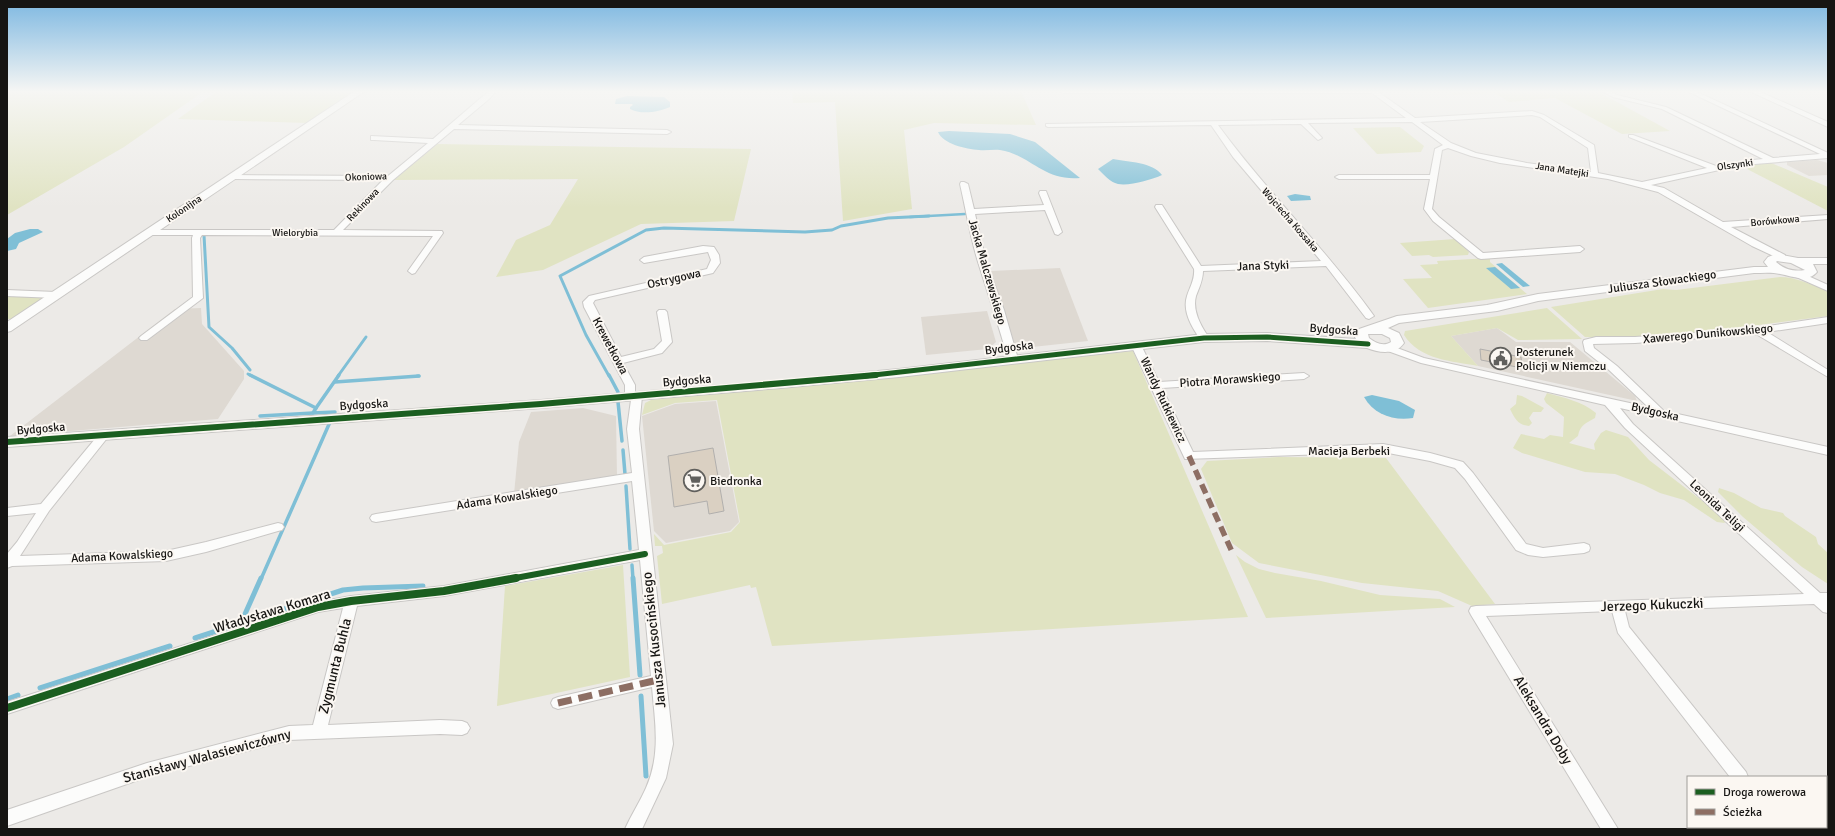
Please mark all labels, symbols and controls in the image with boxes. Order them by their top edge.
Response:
street label: Olszynki [1716,157,1754,173]
street label: Jana Matejki [1534,160,1590,180]
street label: Okoniowa [345,170,387,184]
street label: Rekinowa [344,186,382,224]
street label: Wojciecha Kossaka [1259,186,1321,254]
street label: Kolonijna [164,193,204,225]
street label: Borówkowa [1750,213,1800,229]
street label: Jacka Malczewskiego [965,218,1009,326]
street label: Wielorybia [272,227,318,239]
street label: Jana Styki [1237,258,1289,274]
street label: Ostrygowa [646,266,702,292]
street label: Juliusza Słowackiego [1607,267,1717,297]
street label: Krewetkowa [589,315,631,377]
street label: Bydgoska [1309,321,1359,339]
street label: Xawerego Dunikowskiego [1642,321,1774,347]
street label: Bydgoska [984,338,1034,358]
place label: Posterunek Policji w Niemczu [1516,345,1606,374]
public building icon: Posterunek Policji w Niemczu [1488,346,1514,372]
street label: Wandy Rutkiewicz [1137,355,1189,445]
street label: Piotra Morawskiego [1179,369,1281,391]
street label: Bydgoska [662,371,712,391]
street label: Bydgoska [339,396,389,414]
street label: Bydgoska [1629,399,1681,425]
street label: Bydgoska [16,419,66,439]
street label: Macieja Berbeki [1308,444,1390,459]
supermarket icon: Biedronka [682,468,708,494]
place label: Biedronka [710,474,762,489]
street label: Leonida Teligi [1686,477,1748,535]
street label: Adama Kowalskiego [455,483,559,513]
street label: Adama Kowalskiego [71,546,173,566]
street label: Janusza Kusocińskiego [638,571,670,709]
street label: Władysława Komara [212,585,332,637]
street label: Jerzego Kukuczki [1600,595,1704,615]
street label: Zygmunta Buhla [315,616,355,716]
street label: Aleksandra Doby [1510,673,1576,768]
street label: Stanisławy Walasiewiczówny [121,725,293,787]
legend [1687,776,1827,828]
text: Droga rowerowa [1723,785,1806,800]
text: Ścieżka [1723,805,1762,820]

